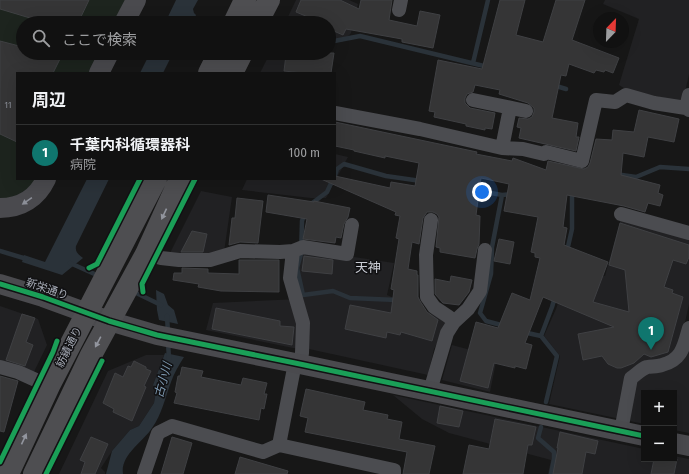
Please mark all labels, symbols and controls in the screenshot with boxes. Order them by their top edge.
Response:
north arrow [593,12,629,48]
search box [16,16,336,60]
icon: search [30,27,52,49]
text: ここで検索 [62,31,137,49]
text: 周辺 [32,90,66,111]
house number: 11 [5,100,11,110]
text: 千葉内科循環器科 [70,136,190,154]
text: 1 [42,145,48,160]
text: 100 m [288,145,320,160]
text: 病院 [70,157,96,172]
your location [472,182,492,202]
one-way arrow [22,197,33,205]
one-way arrow [161,209,167,220]
district label: 天神 [355,260,381,275]
street label: 新栄通り [24,276,70,302]
pin: 1 [638,317,664,350]
street label: 紡績通り [53,324,85,370]
one-way arrow [95,336,101,348]
water label: 古小川 [152,359,175,399]
map controls [641,390,677,462]
button: + [641,390,677,426]
button: − [641,426,677,462]
one-way arrow [21,433,27,444]

